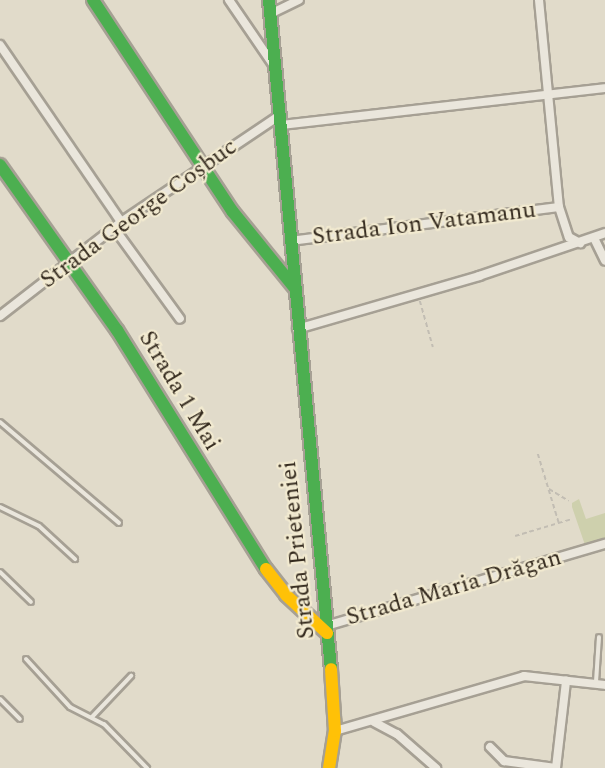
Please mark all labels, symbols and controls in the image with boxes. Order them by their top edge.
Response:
street label: Strada George Coșbuc [35,133,243,295]
street label: Strada Ion Vatamanu [311,196,537,252]
street label: Strada 1 Mai [132,326,226,456]
street label: Strada Prieteniei [274,460,322,640]
street label: Strada Maria Drăgan [343,543,565,633]

